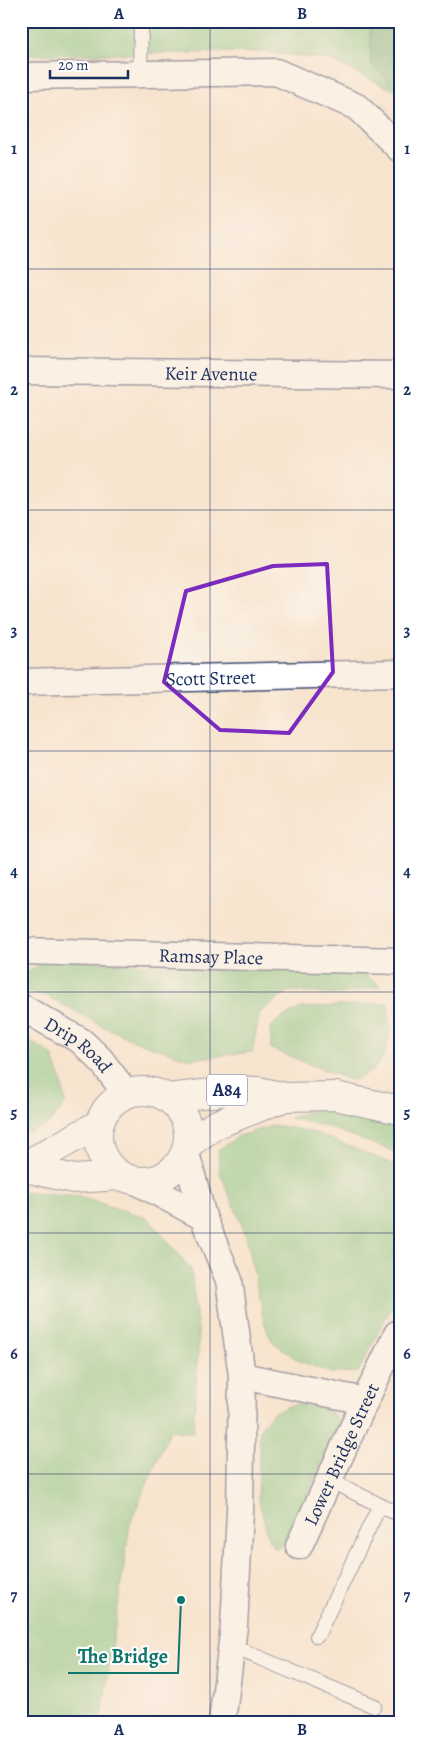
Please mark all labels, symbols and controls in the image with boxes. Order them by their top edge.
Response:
text: A [113,3,125,25]
text: B [297,3,307,25]
scale bar [50,48,128,80]
text: 20 m [58,55,89,75]
text: 1 [11,138,17,160]
text: 1 [404,138,410,160]
street label: Keir Avenue [164,361,258,387]
text: 2 [10,379,18,401]
text: 2 [403,379,411,401]
text: 3 [11,620,18,642]
text: 3 [404,620,411,642]
street label: Scott Street [166,664,256,693]
text: 4 [10,861,18,883]
text: 4 [403,861,411,883]
street label: Ramsay Place [158,943,264,971]
street label: Drip Road [40,1011,118,1079]
road number: A84 [207,1074,247,1106]
text: 5 [11,1102,18,1124]
text: 5 [404,1102,411,1124]
text: 6 [10,1343,18,1365]
text: 6 [403,1343,411,1365]
street label: Lower Bridge Street [298,1379,386,1530]
text: 7 [11,1585,18,1607]
text: 7 [404,1585,411,1607]
callout: The Bridge [68,1638,178,1673]
text: The Bridge [78,1643,168,1670]
text: A [113,1719,125,1741]
text: B [297,1719,307,1741]

